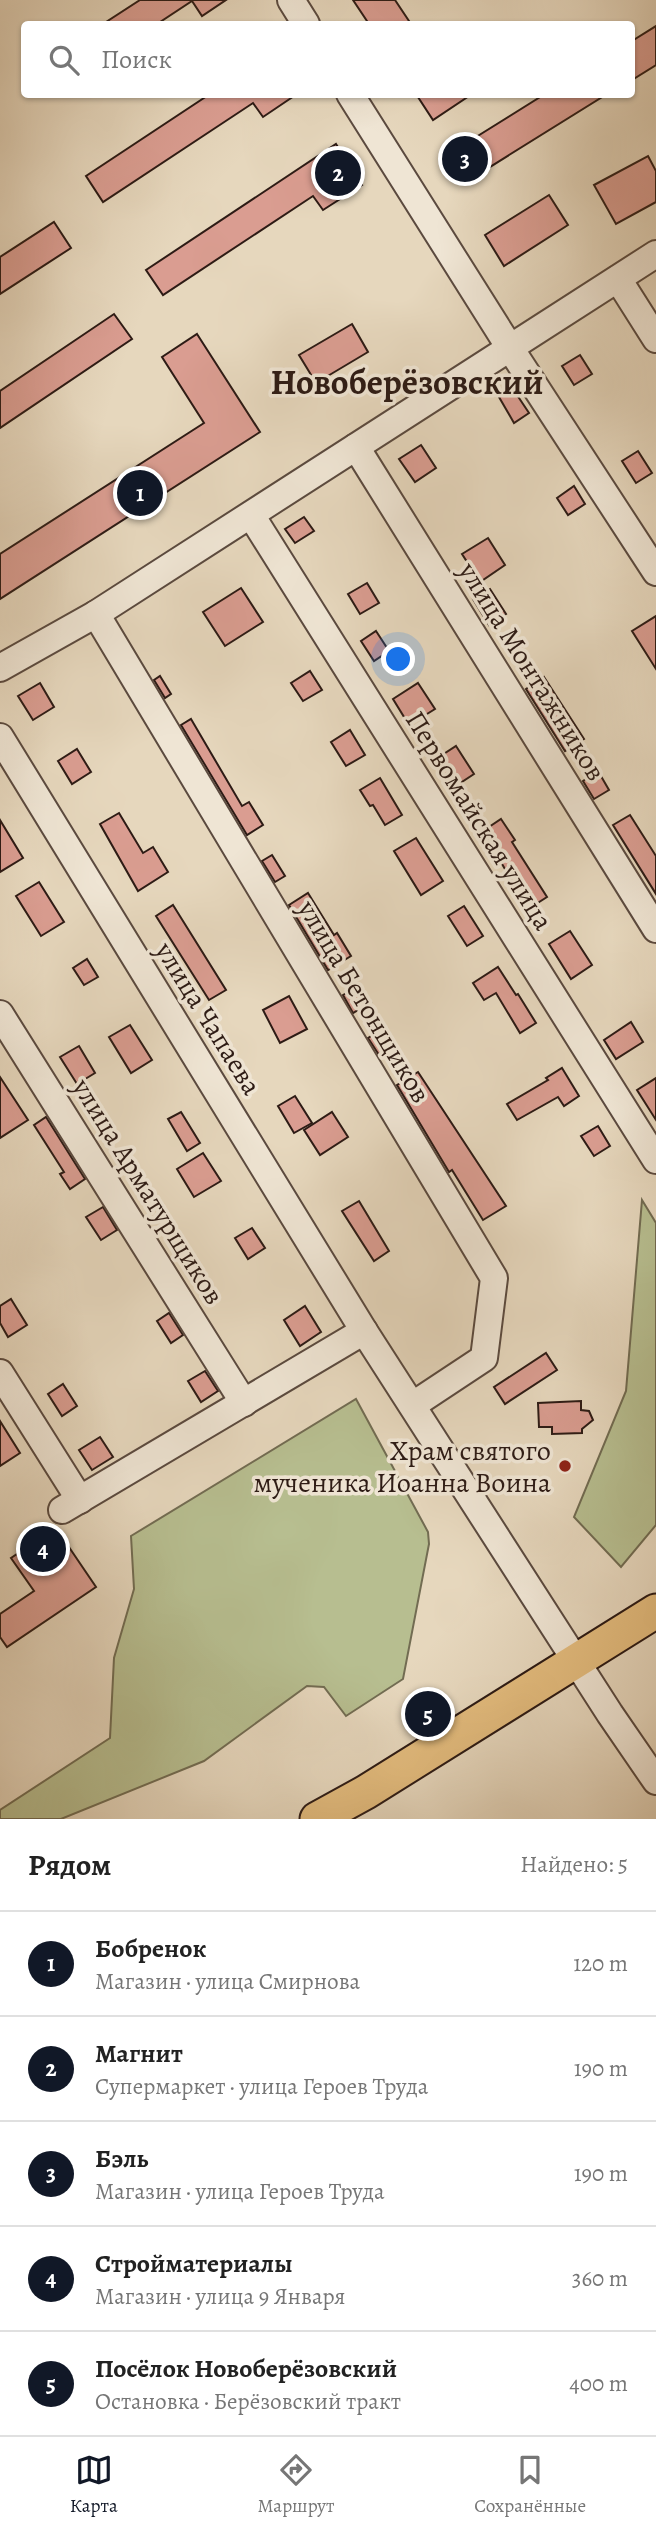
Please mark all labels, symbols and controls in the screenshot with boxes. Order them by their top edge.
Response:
search box [21,21,635,98]
icon: search [45,41,83,79]
text: Поиск [101,42,172,77]
pin: 3 [442,133,488,185]
pin: 2 [315,147,361,199]
district label: Новоберёзовский [270,358,544,406]
pin: 1 [117,467,163,519]
street label: улица Монтажников [449,554,615,788]
your location [381,642,415,676]
street label: Первомайская улица [396,704,562,937]
street label: улица Бетонщиков [288,892,440,1110]
street label: улица Чапаева [145,934,270,1102]
street label: улица Арматурщиков [63,1070,233,1312]
place label: Храм святого мученика Иоанна Воина [253,1432,551,1502]
marker: Храм святого мученика Иоанна Воина [557,1458,573,1474]
pin: 4 [20,1523,66,1575]
pin: 5 [405,1688,451,1740]
text: Рядом [28,1845,111,1885]
text: Найдено: 5 [520,1849,628,1880]
text: Бобренок [95,1931,206,1966]
text: 1 [47,1948,55,1979]
text: 120 m [573,1948,628,1979]
text: Магазин · улица Смирнова [95,1966,360,1997]
text: Магнит [95,2036,183,2071]
text: 2 [45,2053,57,2084]
text: 190 m [574,2053,628,2084]
text: Супермаркет · улица Героев Труда [95,2071,428,2102]
text: Бэль [95,2141,148,2176]
text: 3 [46,2158,56,2189]
text: 190 m [574,2158,628,2189]
text: Магазин · улица Героев Труда [95,2176,385,2207]
text: Стройматериалы [95,2246,293,2281]
text: 4 [46,2263,56,2294]
text: 360 m [572,2263,628,2294]
text: Магазин · улица 9 Января [95,2281,345,2312]
text: Посёлок Новоберёзовский [95,2351,397,2386]
text: 5 [46,2368,56,2399]
text: 400 m [569,2368,628,2399]
text: Остановка · Берёзовский тракт [95,2386,401,2417]
tab: Карта [70,2451,118,2519]
tab: Маршрут [257,2451,334,2519]
tab: Сохранённые [474,2451,586,2519]

